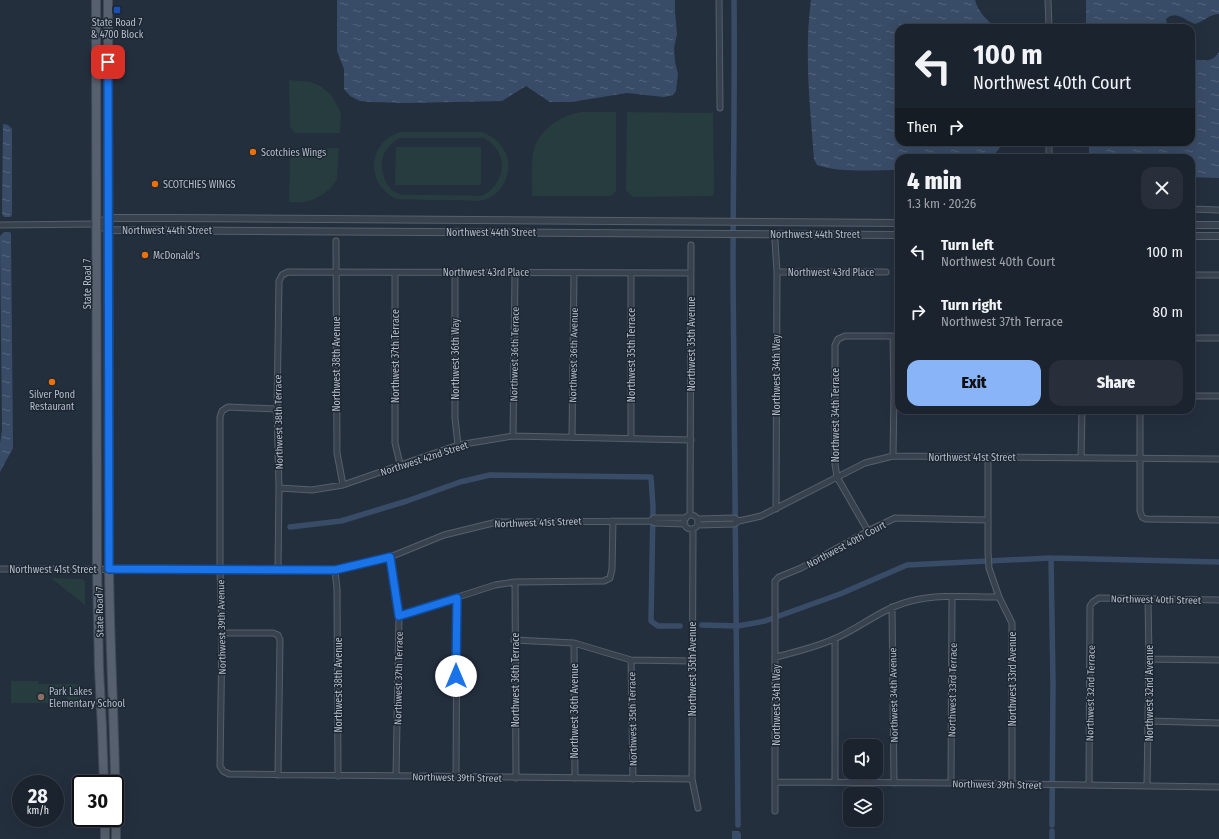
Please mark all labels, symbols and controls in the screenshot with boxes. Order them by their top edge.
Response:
marker: State Road 7 & 4700 Block [112,5,122,15]
place label: State Road 7 & 4700 Block [91,17,144,41]
text: 100 m [973,38,1043,71]
icon: left [907,40,959,92]
pin [91,45,125,79]
icon: arrive [97,51,119,73]
text: Northwest 40th Court [973,72,1131,94]
icon: right [945,116,967,138]
text: Then [907,118,937,136]
marker: Scotchies Wings [248,147,258,157]
place label: Scotchies Wings [261,147,326,159]
text: 4 min [907,167,961,195]
button: close [1141,167,1183,209]
marker: SCOTCHIES WINGS [150,179,160,189]
place label: SCOTCHIES WINGS [163,179,236,191]
text: 1.3 km · 20:26 [907,196,976,211]
street label: Northwest 44th Street [122,225,213,237]
street label: Northwest 44th Street [446,227,537,239]
street label: Northwest 44th Street [770,229,861,241]
text: Turn left [941,236,994,254]
icon: left [907,241,929,263]
text: 100 m [1146,243,1183,261]
marker: McDonald's [140,250,150,260]
place label: McDonald's [153,250,200,262]
text: Northwest 40th Court [941,254,1055,269]
street label: State Road 7 [82,259,94,309]
street label: Northwest 43rd Place [443,267,529,279]
street label: Northwest 43rd Place [788,267,874,279]
text: Turn right [941,296,1002,314]
street label: Northwest 35th Avenue [686,297,698,391]
icon: right [907,301,929,323]
text: 80 m [1153,303,1183,321]
street label: Northwest 36th Terrace [508,307,522,401]
street label: Northwest 36th Avenue [567,307,581,403]
street label: Northwest 35th Terrace [626,308,638,402]
street label: Northwest 37th Terrace [390,309,402,403]
text: Northwest 37th Terrace [941,314,1063,329]
street label: Northwest 38th Avenue [331,316,343,412]
street label: Northwest 36th Way [450,318,462,400]
street label: Northwest 34th Way [771,334,783,416]
button: Exit [907,360,1041,406]
button: Share [1049,360,1183,406]
street label: Northwest 34th Terrace [830,368,842,462]
street label: Northwest 38th Terrace [272,374,286,469]
marker: Silver Pond Restaurant [47,377,57,387]
place label: Silver Pond Restaurant [29,389,75,413]
street label: Northwest 42nd Street [379,439,470,479]
street label: Northwest 41st Street [928,452,1016,464]
street label: Northwest 41st Street [494,515,583,531]
street label: Northwest 40th Court [805,519,889,571]
street label: Northwest 41st Street [9,564,97,576]
street label: Northwest 39th Avenue [215,579,229,675]
street label: State Road 7 [94,587,106,637]
street label: Northwest 40th Street [1111,593,1202,607]
street label: Northwest 35th Avenue [687,622,699,716]
street label: Northwest 37th Terrace [392,631,406,725]
street label: Northwest 33rd Avenue [1007,632,1019,726]
street label: Northwest 36th Terrace [510,633,522,727]
street label: Northwest 38th Avenue [333,637,345,733]
street label: Northwest 33rd Terrace [946,643,960,737]
street label: Northwest 32nd Terrace [1084,645,1098,741]
street label: Northwest 32nd Avenue [1144,645,1156,741]
street label: Northwest 34th Avenue [887,647,901,743]
position arrow [435,655,477,697]
street label: Northwest 36th Avenue [569,663,581,759]
street label: Northwest 34th Way [771,664,783,746]
street label: Northwest 35th Terrace [626,672,640,766]
place label: Park Lakes Elementary School [49,686,125,710]
marker: Park Lakes Elementary School [36,692,46,702]
map controls [843,739,883,827]
button: sound [843,739,883,779]
street label: Northwest 39th Street [412,771,503,785]
speed limit sign: 30 [72,775,124,827]
street label: Northwest 39th Street [952,778,1043,792]
text: 28 [28,784,48,808]
button: layers [843,787,883,827]
text: km/h [27,805,49,817]

